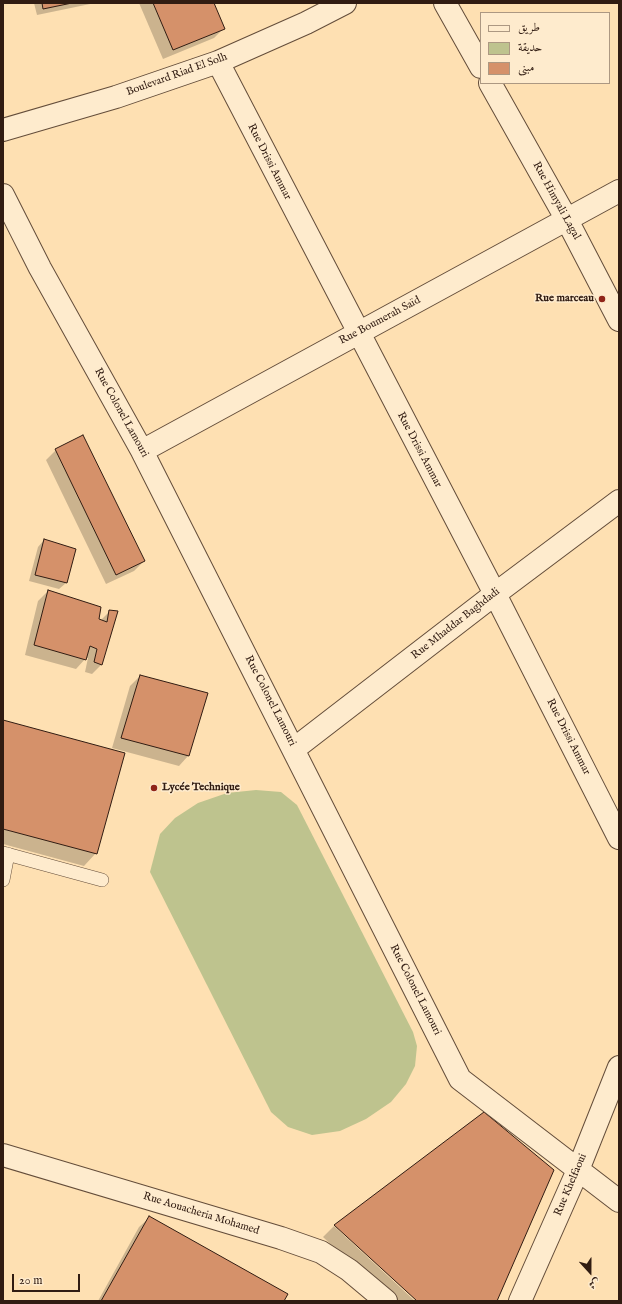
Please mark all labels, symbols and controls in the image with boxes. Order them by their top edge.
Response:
legend [480,12,610,84]
text: طريق [518,20,540,35]
text: حديقة [518,40,542,55]
street label: Boulevard Riad El Solh [125,51,229,99]
text: مبنى [518,60,534,75]
street label: Rue Drissi Ammar [244,122,294,202]
street label: Rue Himyali Lagal [529,160,583,242]
place label: Rue marceau [535,292,594,306]
street label: Rue Boumerah Saïd [337,294,423,348]
marker: Rue marceau [597,294,607,304]
street label: Rue Colonel Lamouri [91,366,151,460]
street label: Rue Drissi Ammar [394,410,444,490]
street label: Rue Mhaddar Baghdadi [409,585,503,663]
street label: Rue Colonel Lamouri [241,653,299,749]
street label: Rue Drissi Ammar [543,697,593,777]
place label: Lycée Technique [162,781,240,795]
marker: Lycée Technique [149,783,159,793]
street label: Rue Colonel Lamouri [386,942,444,1038]
street label: Rue Khelfaoui [552,1152,590,1218]
street label: Rue Aouacheria Mohamed [141,1190,261,1238]
north arrow [570,1252,610,1292]
scale bar [14,1266,82,1292]
text: 20 m [19,1273,42,1288]
text: ش [587,1275,602,1292]

